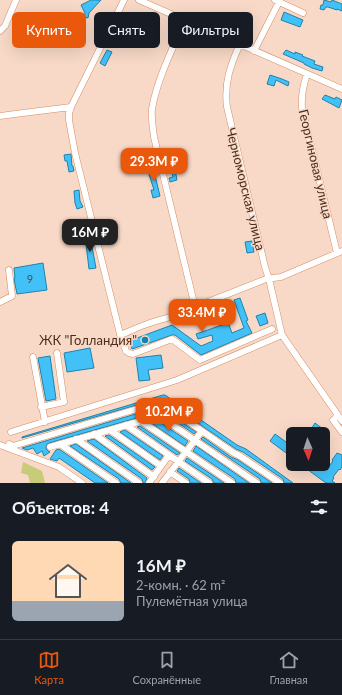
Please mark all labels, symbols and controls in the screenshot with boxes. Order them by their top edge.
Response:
chip: Купить [12,12,86,48]
chip: Снять [94,12,160,48]
chip: Фильтры [168,12,253,48]
street label: Георгиновая улица [296,108,336,220]
street label: Черноморская улица [223,126,269,252]
pin: 29.3M ₽ [117,148,191,182]
text: 29.3M ₽ [130,153,178,169]
pin: 16M ₽ [62,219,118,253]
text: 16M ₽ [71,224,109,240]
house number: 9 [27,272,33,285]
pin: 33.4M ₽ [165,299,239,333]
text: 33.4M ₽ [178,304,226,320]
place label: ЖК "Голландия" [39,332,137,348]
marker: ЖК "Голландия" [140,335,150,345]
pin: 10.2M ₽ [132,398,206,432]
text: 10.2M ₽ [145,403,193,419]
north arrow [286,427,330,471]
map controls [286,427,330,471]
icon: filters [308,496,330,518]
text: Объектов: 4 [12,497,109,518]
text: 16M ₽ [136,555,186,576]
icon: home [44,557,92,605]
text: 2-комн. · 62 m² [136,577,225,593]
text: Пулемётная улица [136,593,248,609]
tab: Карта [34,649,64,686]
tab: Сохранённые [133,649,201,686]
tab: Главная [270,649,308,686]

